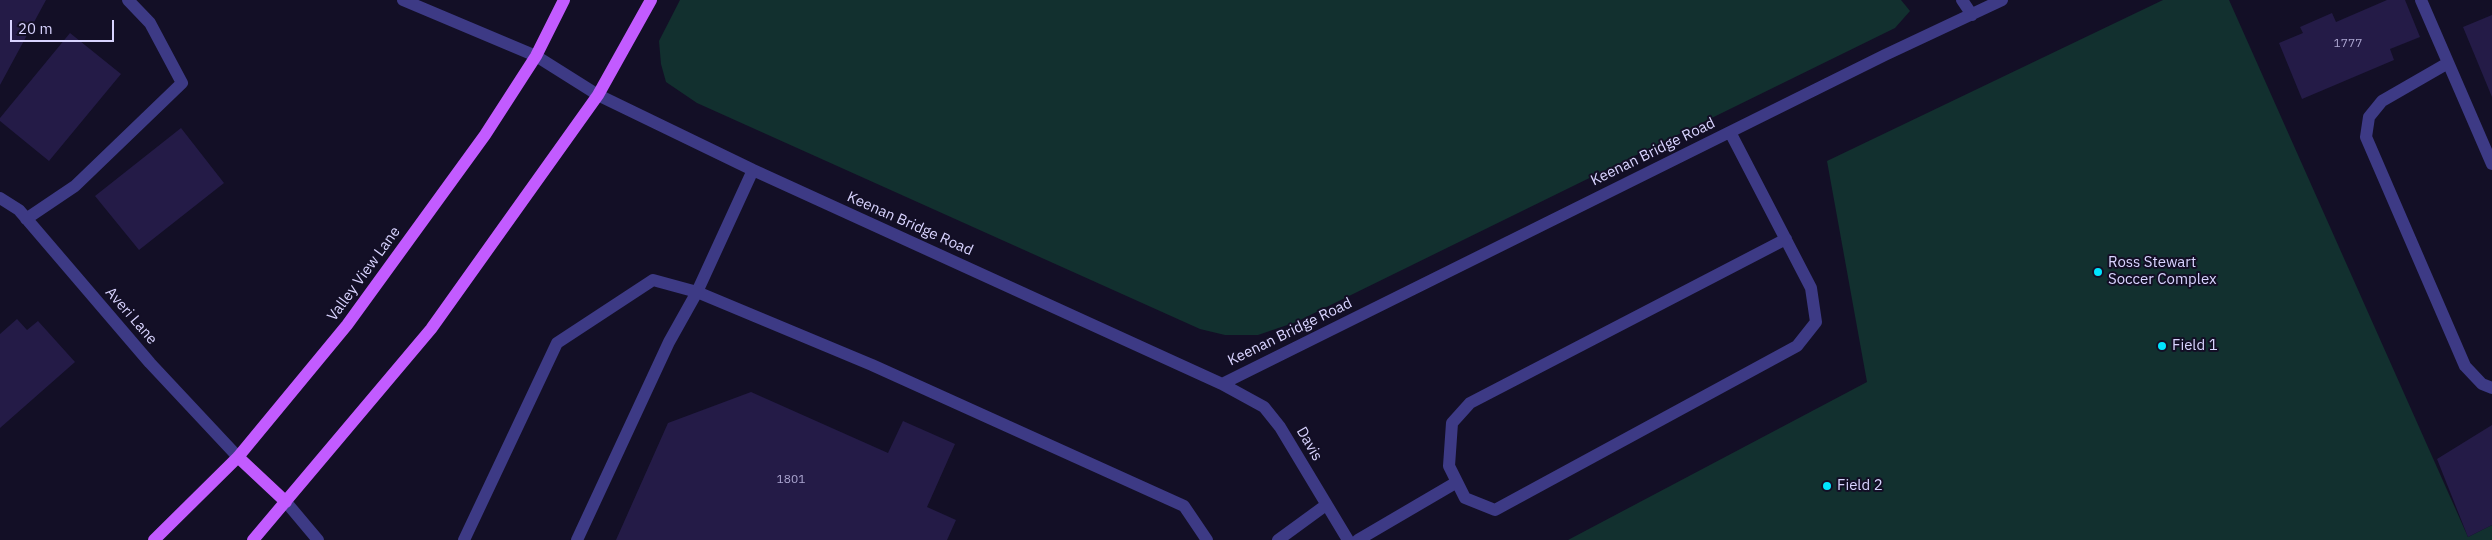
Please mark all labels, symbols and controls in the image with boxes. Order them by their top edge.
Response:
scale bar [12,10,116,42]
text: 20 m [18,19,53,38]
house number: 1777 [2334,37,2362,51]
street label: Keenan Bridge Road [1588,114,1718,190]
street label: Keenan Bridge Road [844,188,976,260]
street label: Valley View Lane [324,223,404,325]
place label: Ross Stewart Soccer Complex [2108,254,2217,289]
marker: Ross Stewart Soccer Complex [2092,266,2104,278]
street label: Averi Lane [101,284,161,348]
street label: Keenan Bridge Road [1225,294,1355,370]
place label: Field 1 [2172,337,2218,355]
marker: Field 1 [2156,340,2168,352]
street label: Davis [1292,424,1326,464]
house number: 1801 [777,473,805,487]
place label: Field 2 [1837,477,1883,495]
marker: Field 2 [1821,480,1833,492]

